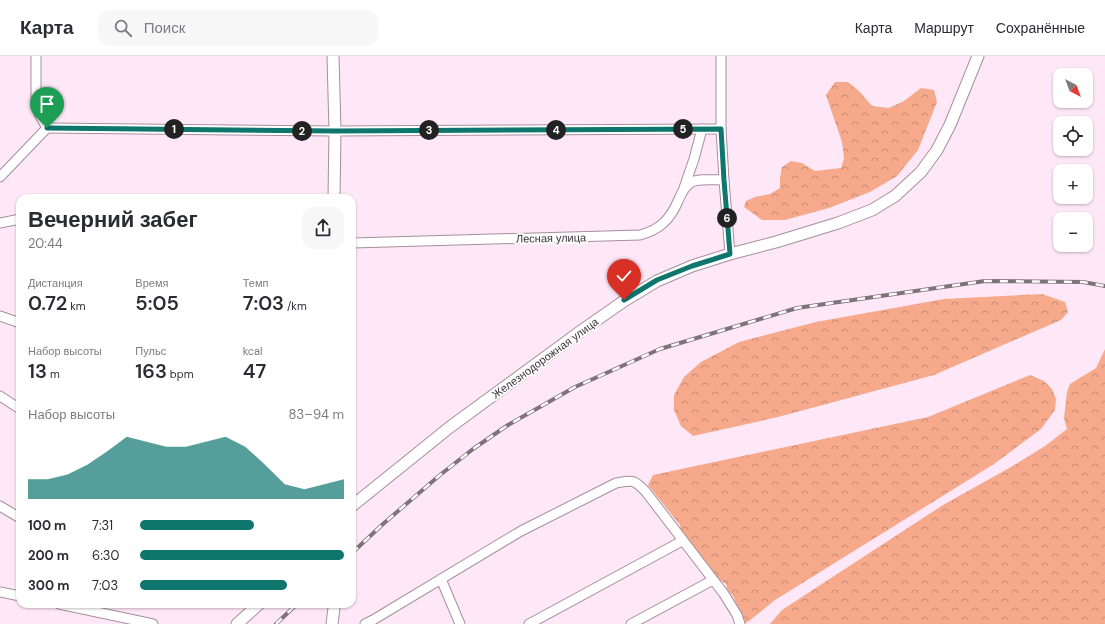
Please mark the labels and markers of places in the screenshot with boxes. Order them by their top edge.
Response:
pin [30,87,64,128]
pin: 1 [164,119,184,139]
pin: 5 [673,119,693,139]
pin: 3 [419,120,439,140]
pin: 4 [546,120,566,140]
pin: 2 [292,121,312,141]
pin: 6 [717,208,737,228]
pin [607,259,641,300]

